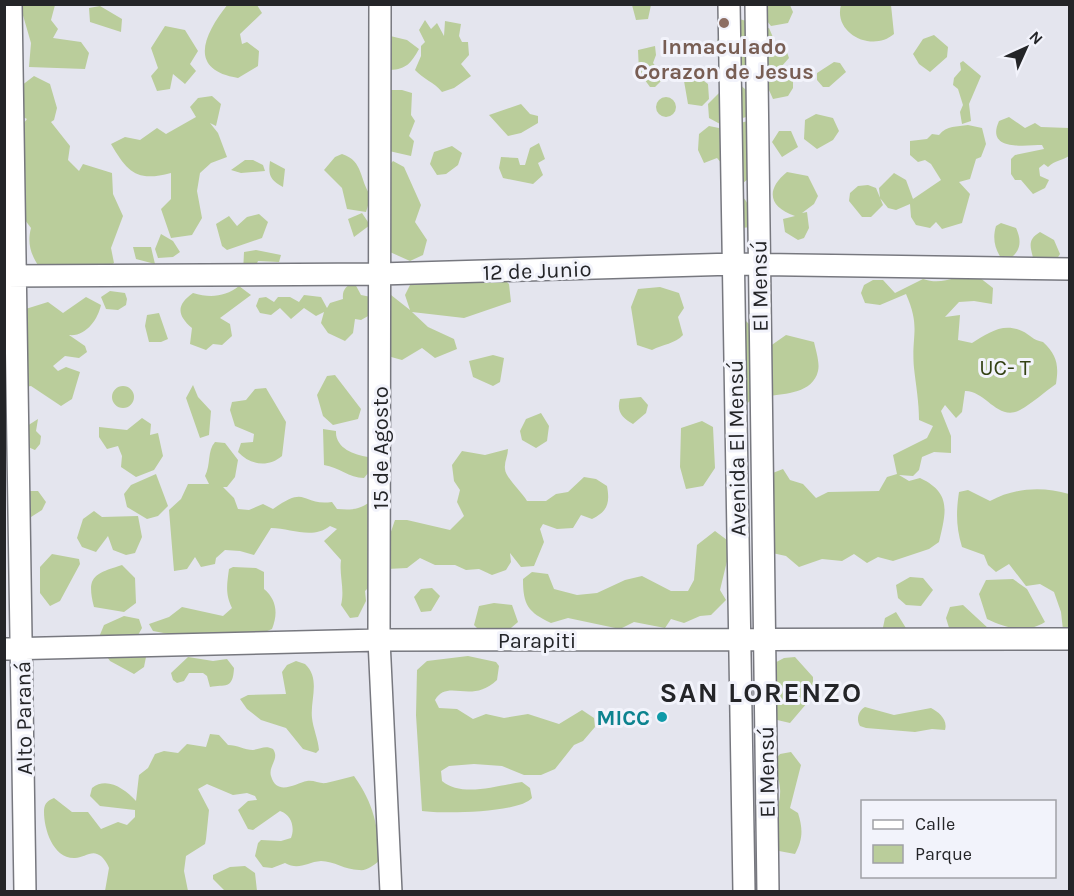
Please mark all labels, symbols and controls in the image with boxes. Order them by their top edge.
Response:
marker: Inmaculado Corazon de Jesus [717,16,731,30]
north arrow [996,18,1056,78]
text: N [1025,27,1047,49]
place label: Inmaculado Corazon de Jesus [634,34,814,85]
street label: El Mensú [746,240,774,332]
street label: 12 de Junio [482,256,592,286]
park label: UC- T [979,355,1031,381]
street label: Avenida El Mensú [722,359,752,536]
street label: 15 de Agosto [368,386,394,510]
street label: Parapiti [498,628,576,654]
street label: Alto Paraná [10,661,38,775]
district label: SAN LORENZO [659,676,863,709]
place label: MICC [596,705,650,731]
marker: MICC [655,710,669,724]
street label: El Mensú [753,726,781,818]
legend [861,800,1056,878]
text: Calle [915,813,955,835]
text: Parque [915,843,972,865]

